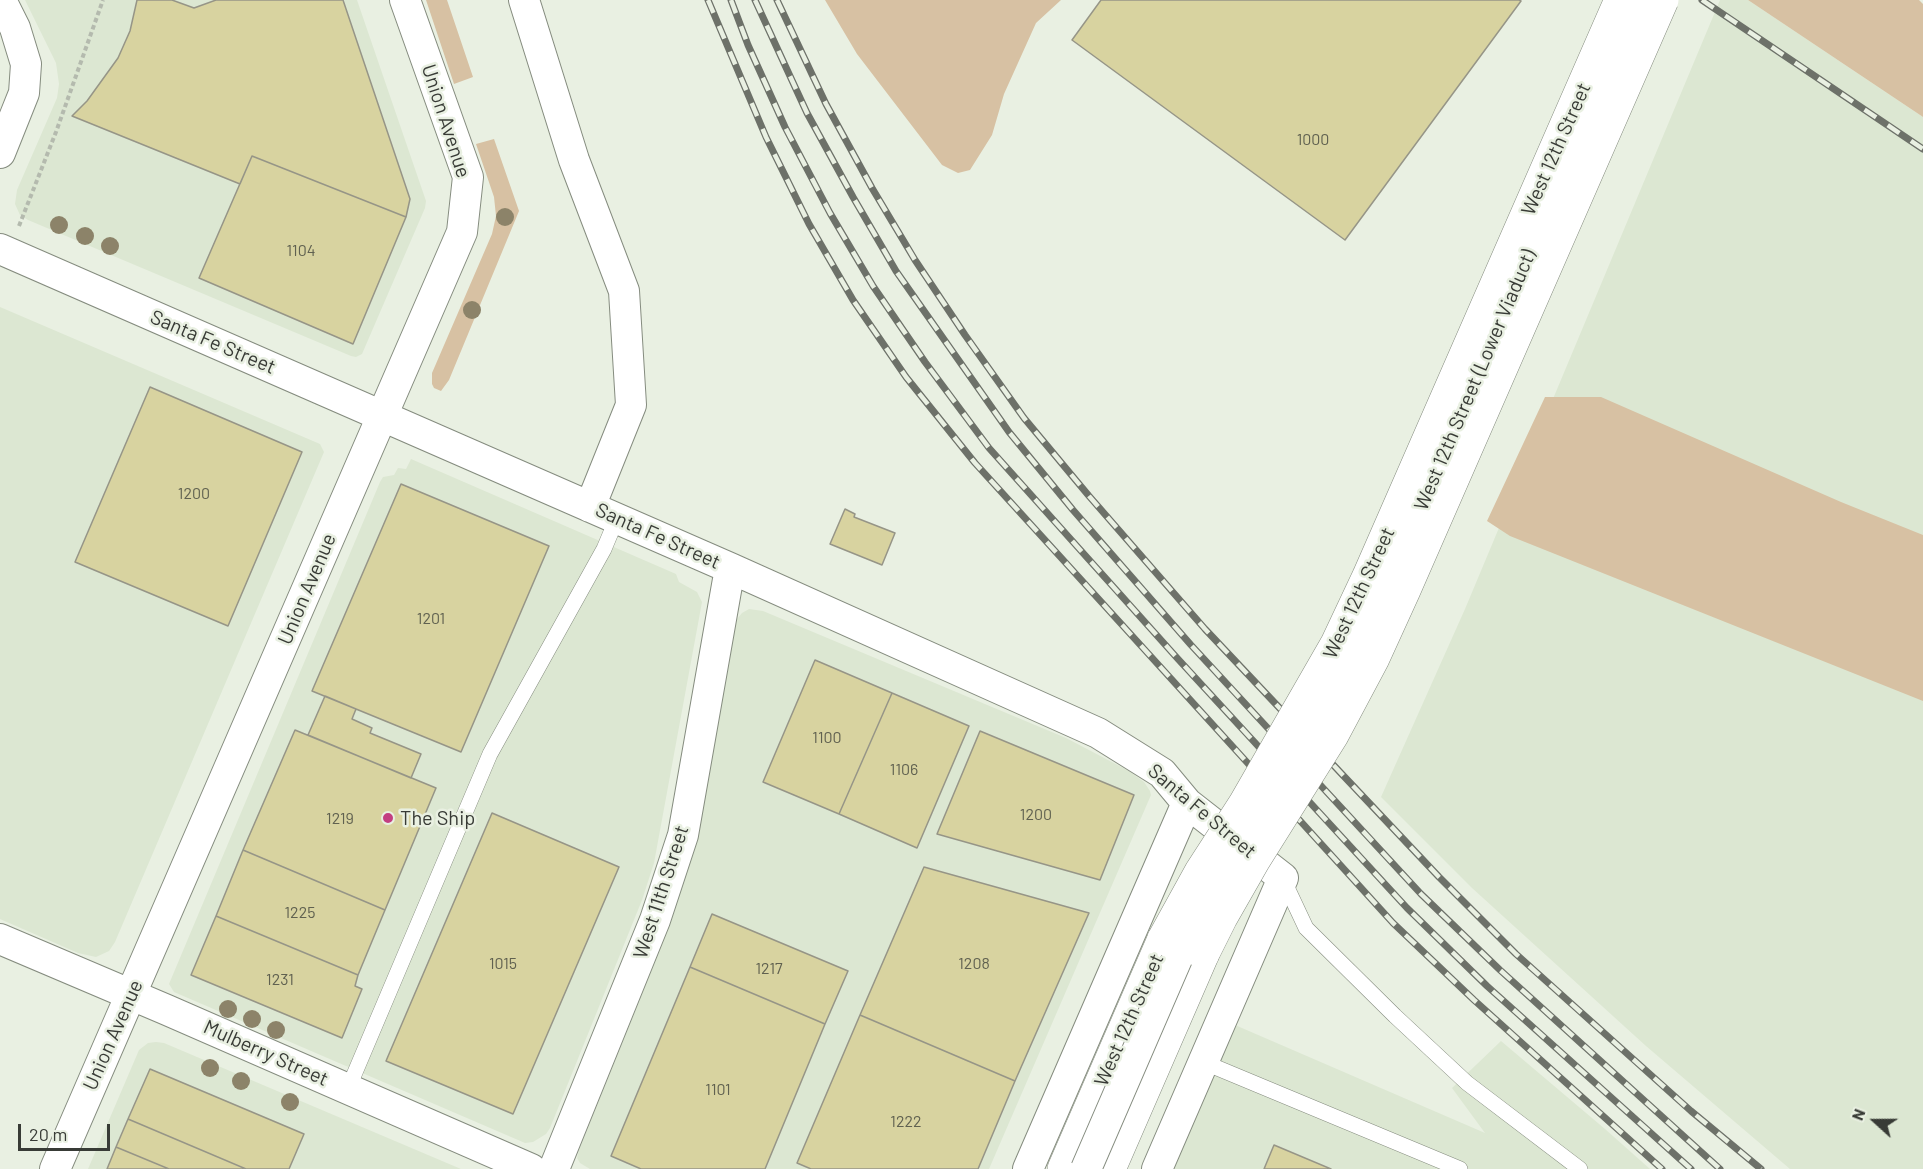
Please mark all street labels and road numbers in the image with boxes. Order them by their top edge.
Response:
street label: Union Avenue [416,61,476,181]
street label: West 12th Street [1516,79,1596,219]
street label: West 12th Street (Lower Viaduct) [1409,246,1541,514]
street label: Santa Fe Street [147,305,279,379]
street label: Santa Fe Street [592,498,724,574]
street label: West 12th Street [1318,523,1400,663]
street label: Union Avenue [273,530,341,648]
street label: Santa Fe Street [1143,759,1261,863]
street label: West 11th Street [628,822,694,962]
street label: West 12th Street [1089,950,1169,1090]
street label: Union Avenue [78,976,148,1094]
street label: Mulberry Street [200,1015,332,1091]

